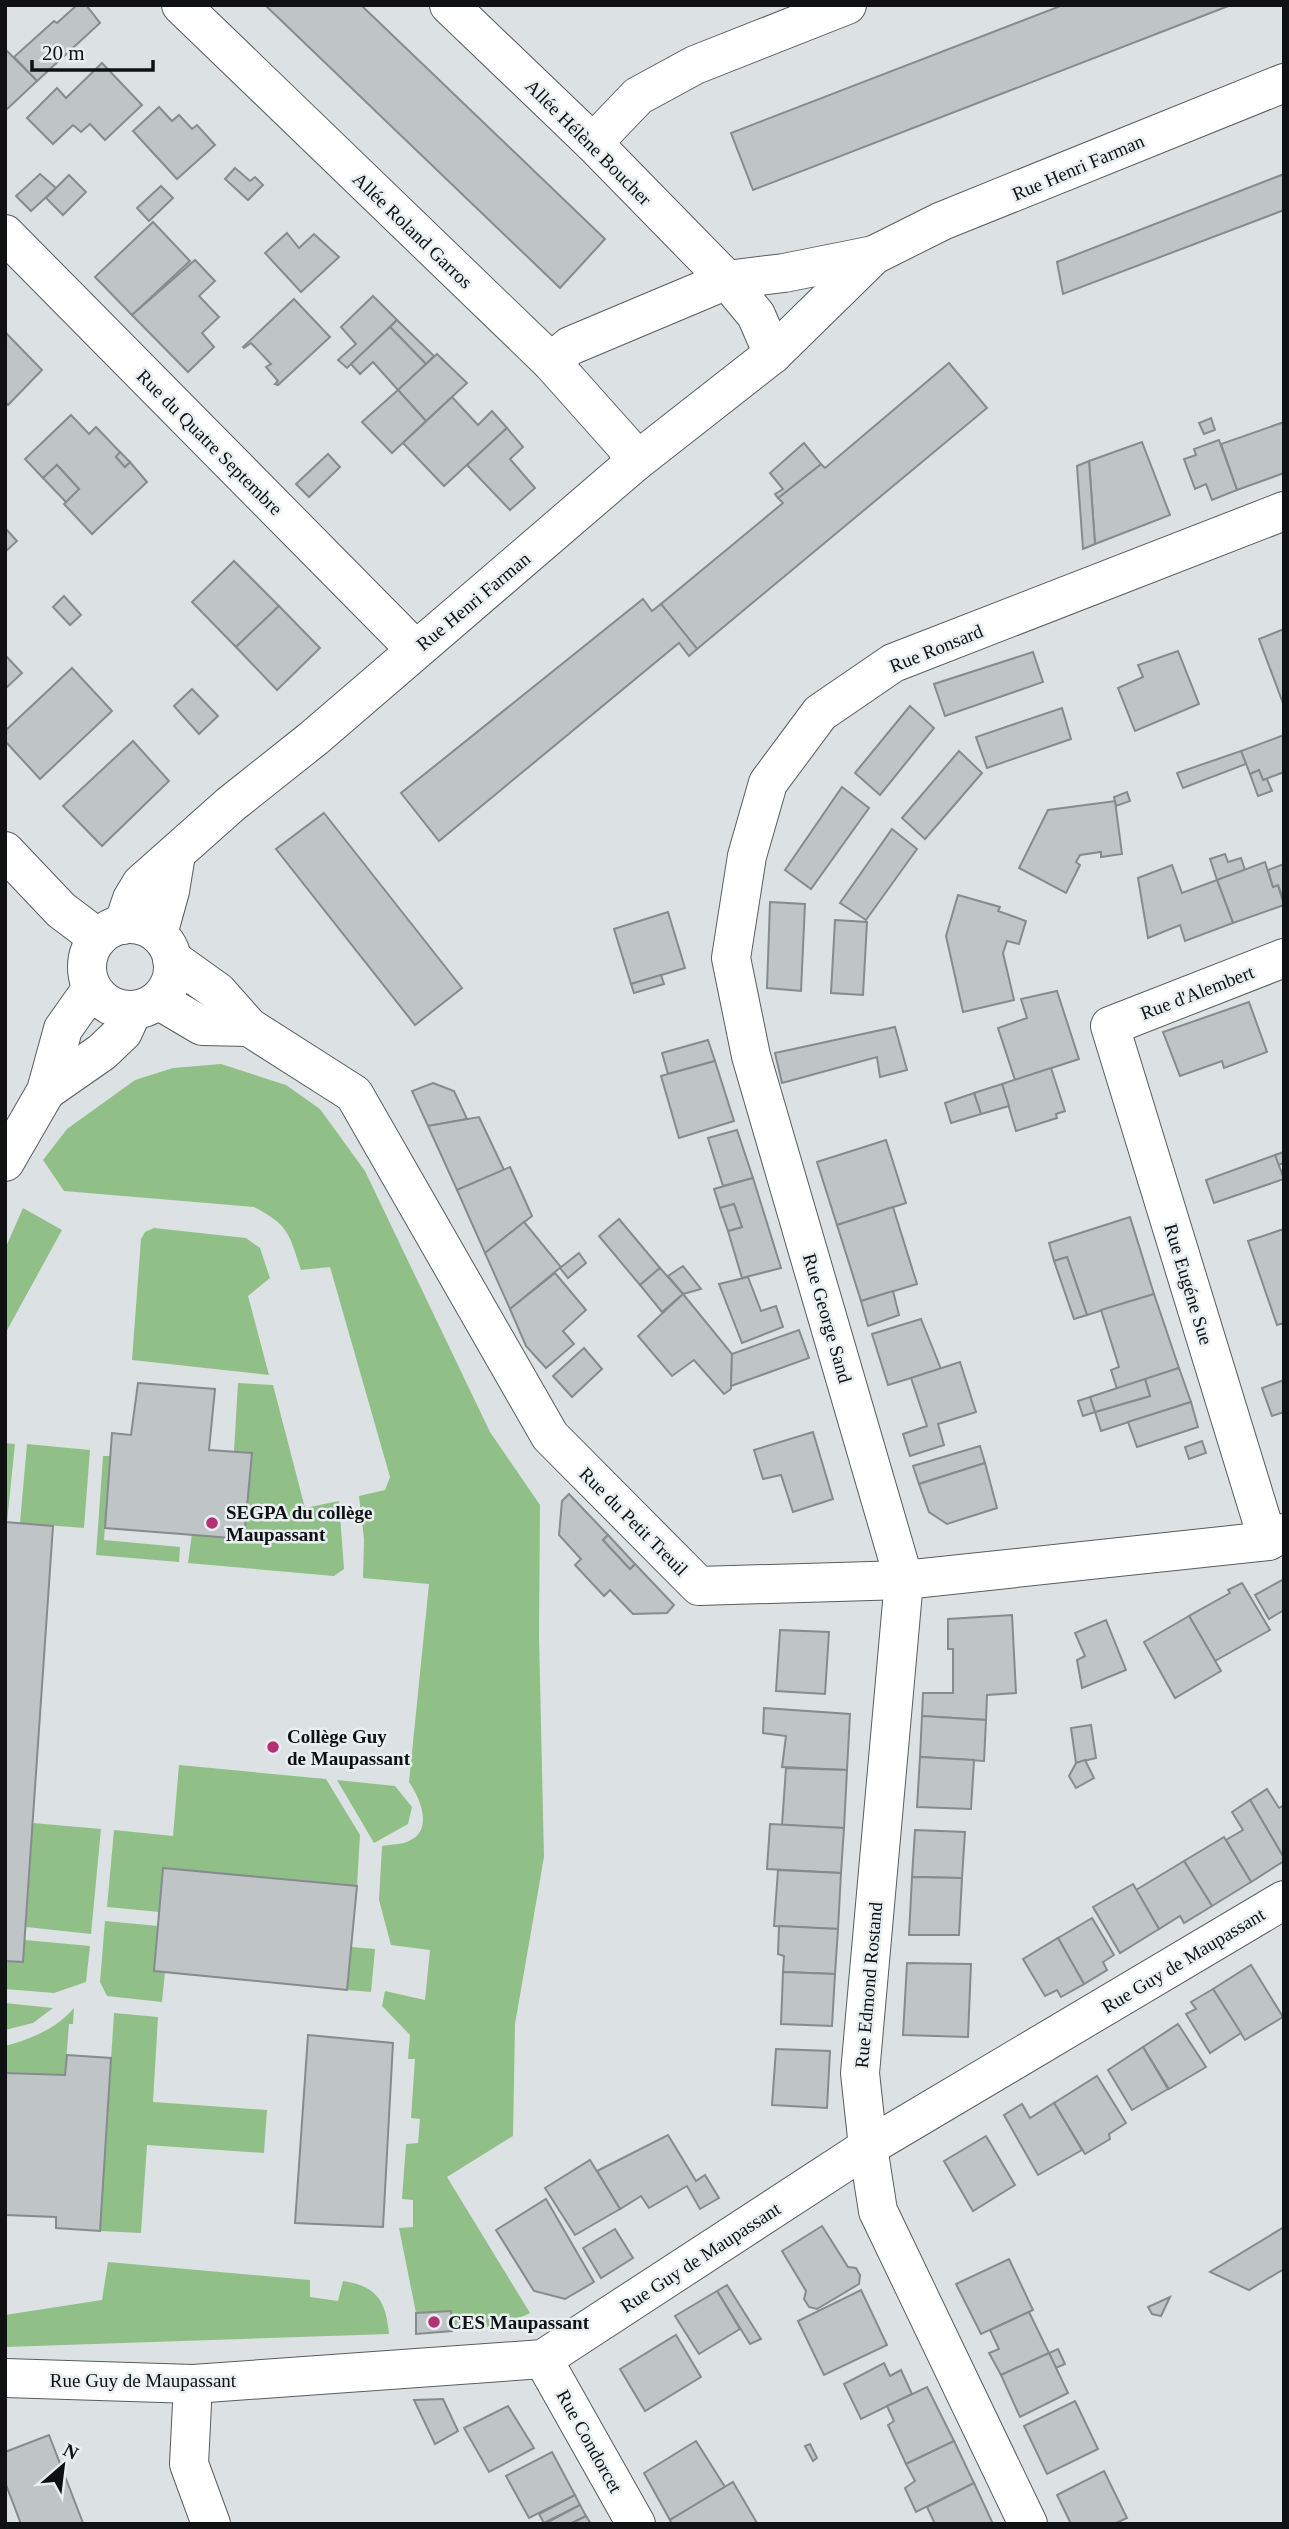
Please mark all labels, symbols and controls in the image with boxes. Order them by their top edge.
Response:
scale bar [32,28,152,72]
text: 20 m [42,41,85,65]
street label: Allée Hélène Boucher [522,75,656,210]
street label: Rue Henri Farman [1009,130,1148,205]
street label: Allée Roland Garros [349,168,476,293]
street label: Rue du Quatre Septembre [133,365,287,519]
street label: Rue Henri Farman [412,548,535,655]
street label: Rue Ronsard [887,620,986,677]
street label: Rue d'Alembert [1137,961,1258,1024]
street label: Rue Eugéne Sue [1160,1221,1217,1347]
street label: Rue George Sand [799,1251,856,1386]
street label: Rue du Petit Treuil [575,1463,692,1580]
place label: SEGPA du collège Maupassant [226,1502,372,1545]
marker: SEGPA du collège Maupassant [204,1515,220,1531]
place label: Collège Guy de Maupassant [287,1726,411,1769]
marker: Collège Guy de Maupassant [265,1739,281,1755]
street label: Rue Edmond Rostand [851,1901,886,2069]
street label: Rue Guy de Maupassant [1098,1903,1269,2017]
street label: Rue Guy de Maupassant [616,2197,785,2317]
place label: CES Maupassant [448,2312,590,2333]
marker: CES Maupassant [426,2314,442,2330]
street label: Rue Guy de Maupassant [50,2370,237,2391]
street label: Rue Condorcet [553,2386,627,2497]
north arrow [28,2431,98,2501]
text: N [60,2439,82,2464]

